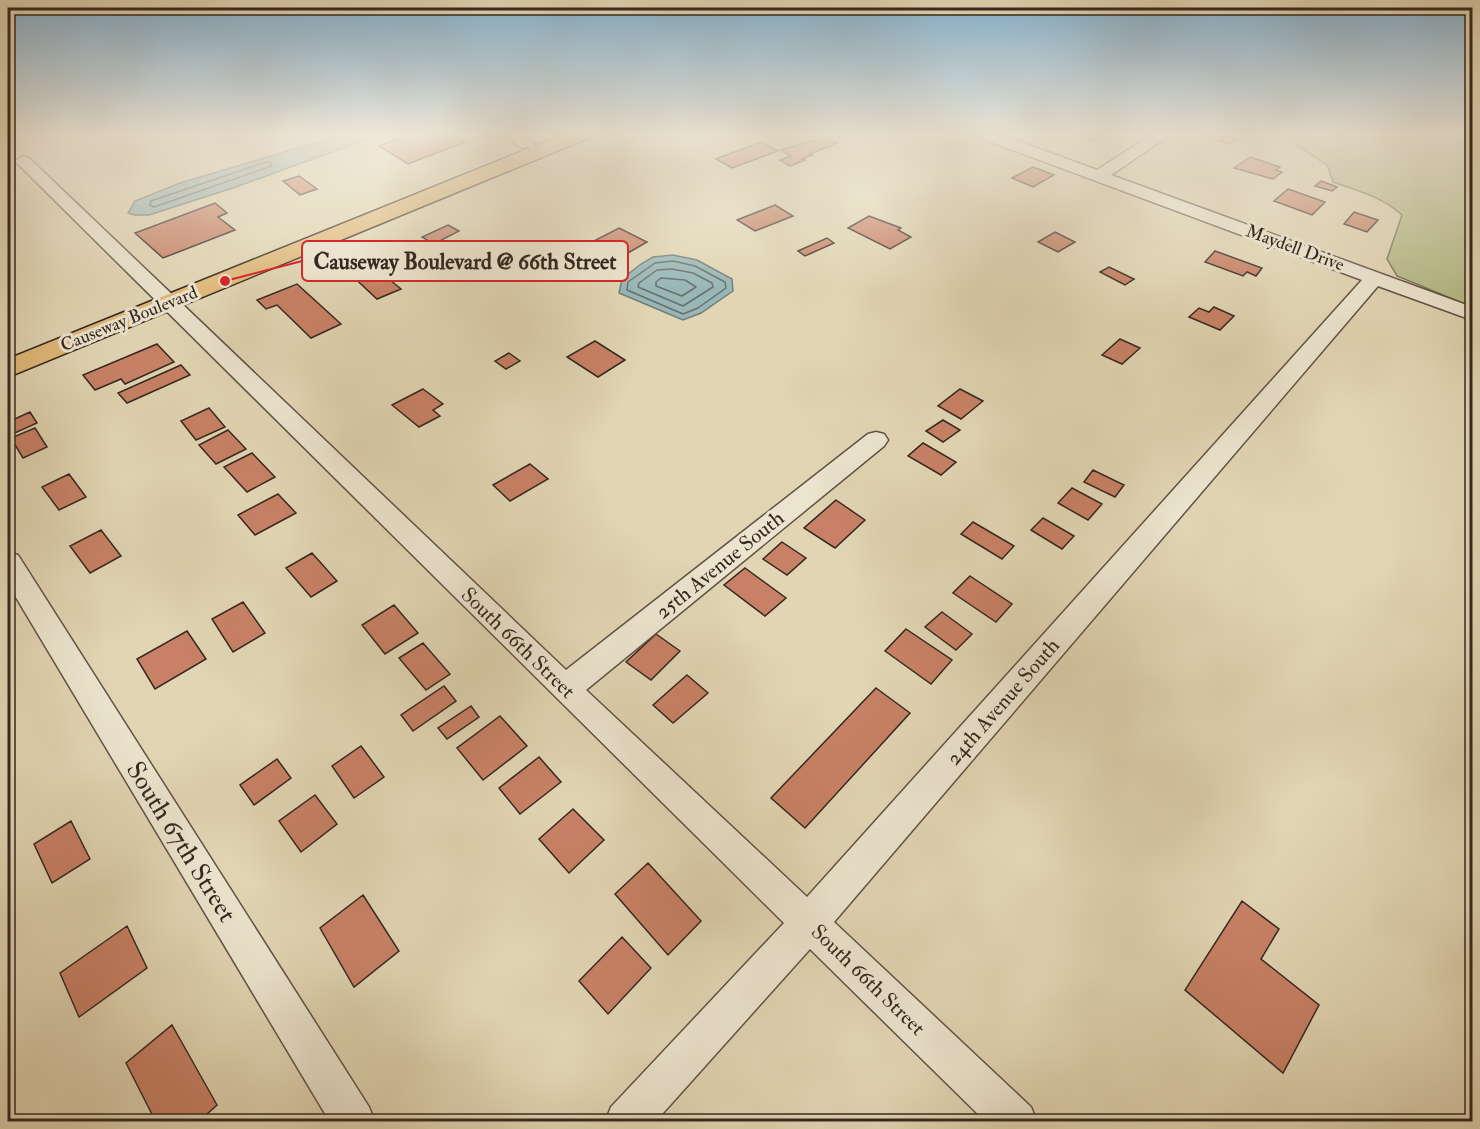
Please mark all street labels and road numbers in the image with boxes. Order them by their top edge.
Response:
street label: Maydell Drive [1243,220,1348,277]
street label: Causeway Boulevard [57,281,201,357]
street label: 25th Avenue South [650,505,790,625]
street label: South 66th Street [455,582,581,705]
street label: 24th Avenue South [940,633,1066,771]
street label: South 67th Street [119,756,243,928]
street label: South 66th Street [805,919,931,1042]

